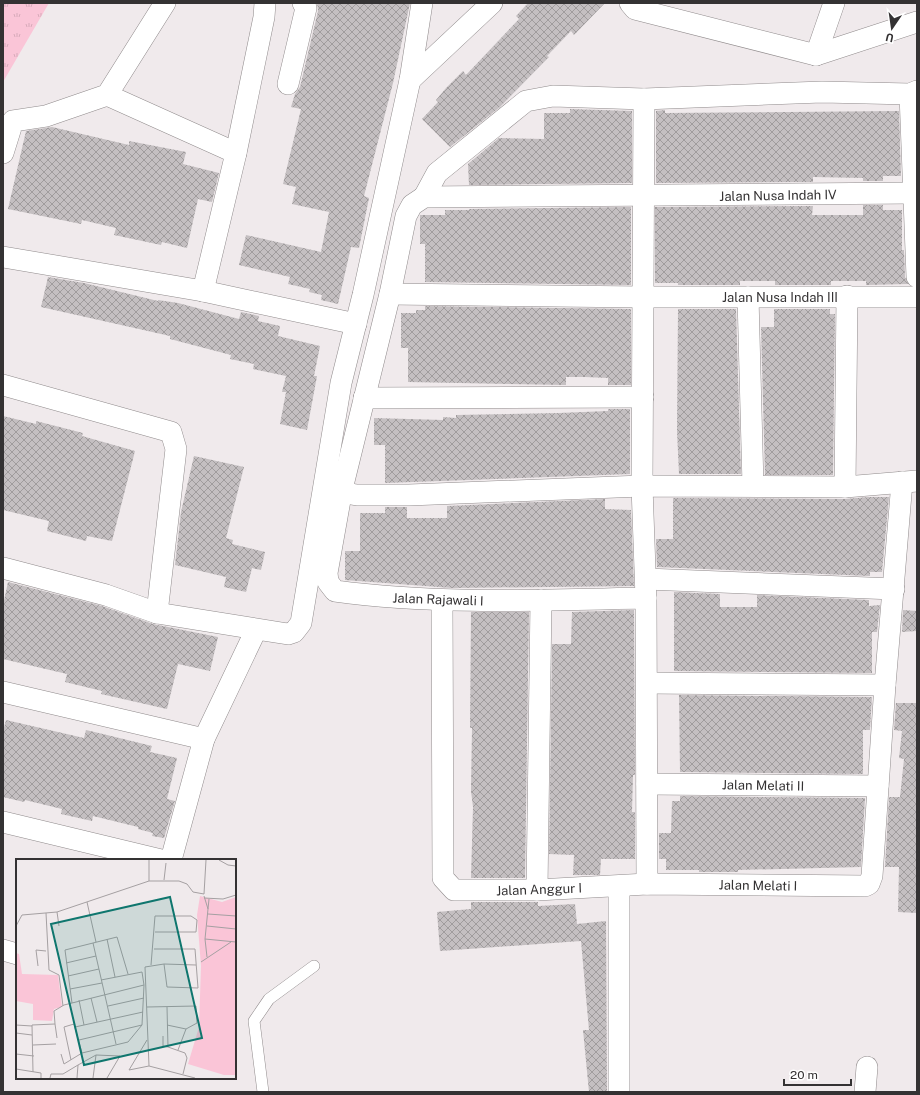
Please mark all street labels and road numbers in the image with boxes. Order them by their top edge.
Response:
street label: Jalan Nusa Indah IV [719,187,837,204]
street label: Jalan Nusa Indah III [722,290,838,305]
street label: Jalan Rajawali I [392,590,484,609]
street label: Jalan Melati II [722,777,804,794]
street label: Jalan Melati I [719,877,797,894]
street label: Jalan Anggur I [496,881,582,898]

